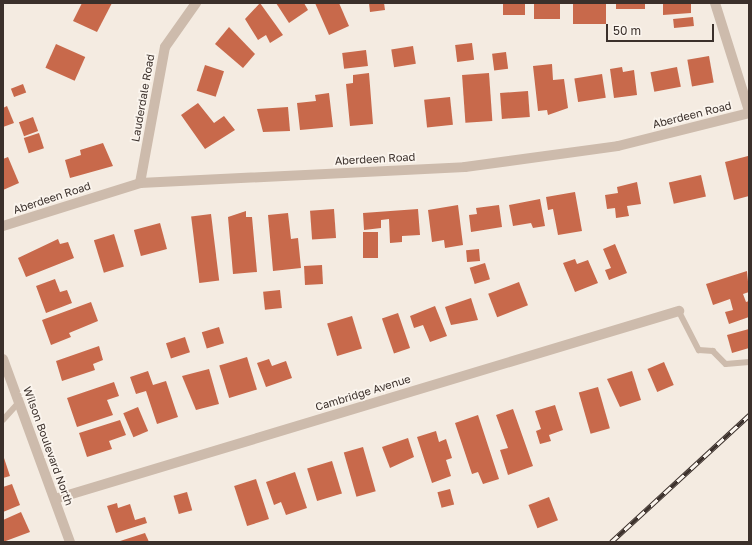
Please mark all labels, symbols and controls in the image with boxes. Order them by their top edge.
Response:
scale bar [608,16,716,42]
text: 50 m [613,23,641,38]
street label: Lauderdale Road [129,53,157,143]
street label: Aberdeen Road [651,99,733,131]
street label: Aberdeen Road [334,150,416,168]
street label: Aberdeen Road [12,179,92,217]
street label: Cambridge Avenue [314,372,412,414]
street label: Wilson Boulevard North [20,385,76,507]

